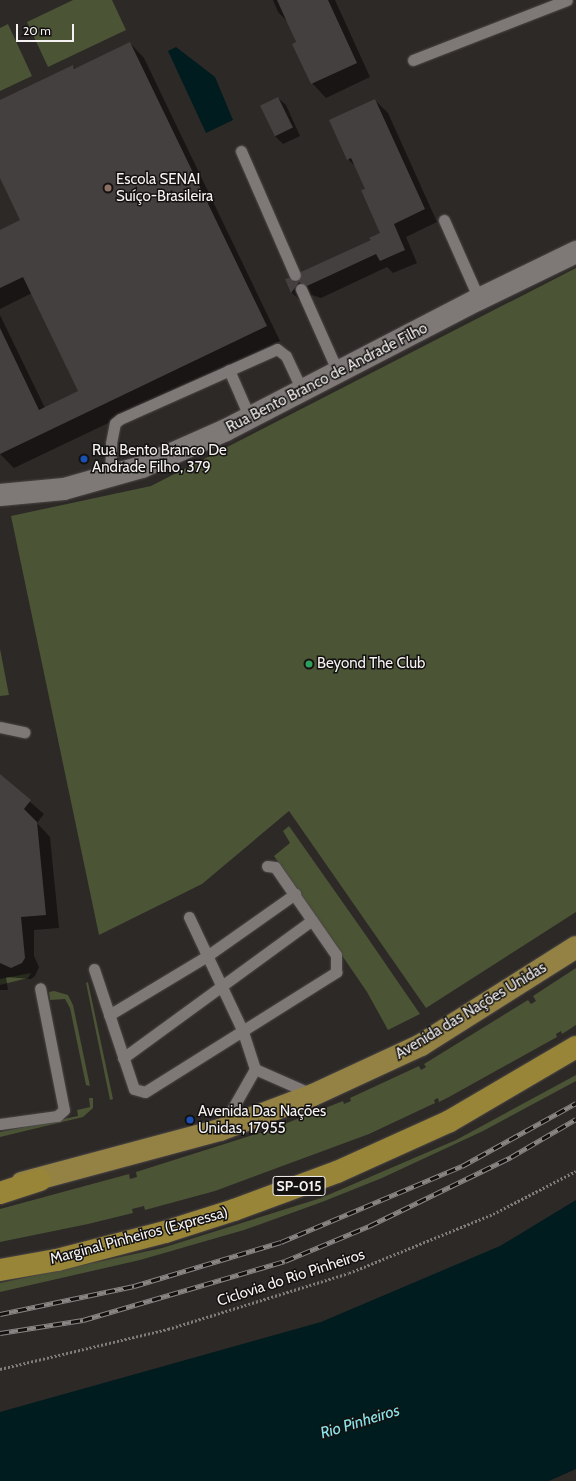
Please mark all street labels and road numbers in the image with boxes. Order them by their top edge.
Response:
street label: Rua Bento Branco de Andrade Filho [223,319,431,437]
street label: Avenida das Nações Unidas [392,959,550,1063]
road number: SP-015 [272,1174,326,1198]
street label: Marginal Pinheiros (Expressa) [48,1204,230,1268]
street label: Ciclovia do Rio Pinheiros [215,1246,367,1310]

